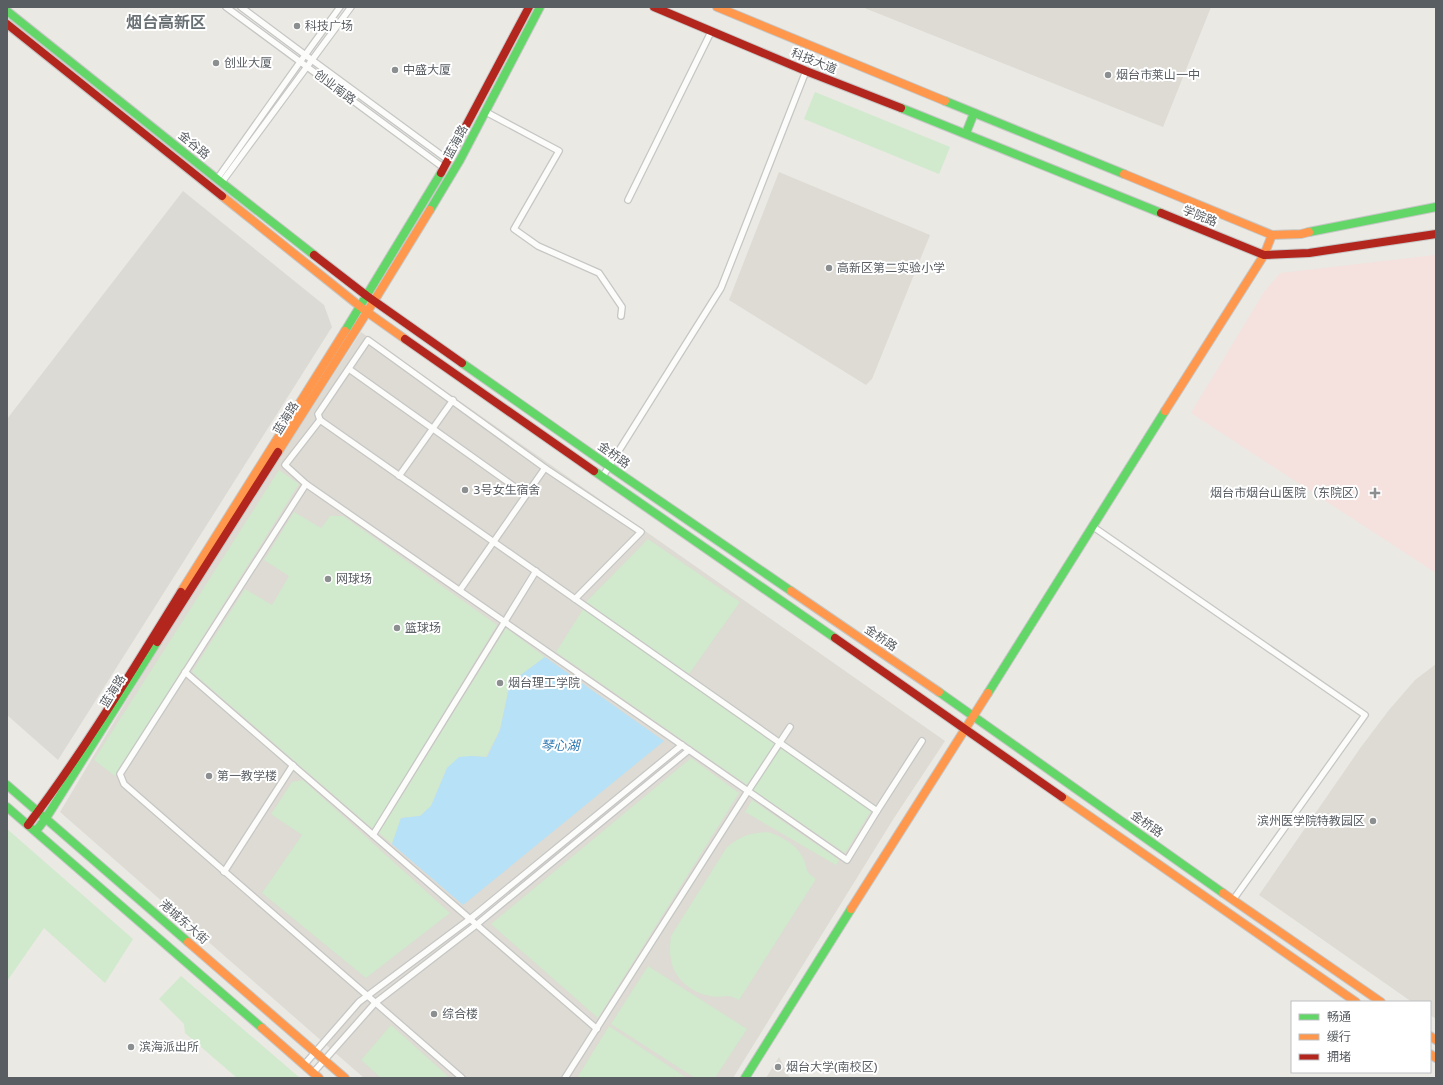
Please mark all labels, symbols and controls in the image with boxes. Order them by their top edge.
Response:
district label: 烟台高新区 [126,13,206,33]
place label: 科技广场 [305,19,353,33]
marker: 科技广场 [292,21,302,31]
street label: 科技大道 [789,46,839,76]
place label: 创业大厦 [224,56,272,70]
marker: 创业大厦 [211,58,221,68]
place label: 中盛大厦 [403,63,451,77]
marker: 中盛大厦 [390,65,400,75]
street label: 创业南路 [312,67,358,107]
place label: 烟台市莱山一中 [1116,68,1200,82]
marker: 烟台市莱山一中 [1103,70,1113,80]
street label: 蓝海路 [441,123,471,161]
street label: 金谷路 [176,128,212,162]
street label: 学院路 [1181,203,1219,229]
place label: 高新区第二实验小学 [837,261,945,275]
marker: 高新区第二实验小学 [824,263,834,273]
street label: 蓝海路 [271,399,301,437]
street label: 金桥路 [595,439,633,471]
place label: 3号女生宿舍 [473,483,541,497]
marker: 3号女生宿舍 [460,485,470,495]
place label: 烟台市烟台山医院（东院区） [1210,486,1366,500]
marker: 烟台市烟台山医院（东院区） [1369,487,1381,499]
place label: 网球场 [336,572,372,586]
marker: 网球场 [323,574,333,584]
place label: 篮球场 [405,621,441,635]
street label: 金桥路 [862,622,900,654]
marker: 篮球场 [392,623,402,633]
street label: 蓝海路 [98,672,128,710]
place label: 烟台理工学院 [508,676,580,690]
marker: 烟台理工学院 [495,678,505,688]
water label: 琴心湖 [540,738,581,754]
place label: 第一教学楼 [217,769,277,783]
marker: 第一教学楼 [204,771,214,781]
street label: 金桥路 [1128,808,1166,840]
place label: 滨州医学院特教园区 [1257,814,1365,828]
marker: 滨州医学院特教园区 [1368,816,1378,826]
street label: 港城东大街 [157,897,211,947]
legend [1291,1001,1431,1073]
place label: 综合楼 [442,1007,478,1021]
marker: 综合楼 [429,1009,439,1019]
text: 畅通 [1327,1010,1351,1024]
text: 缓行 [1327,1030,1351,1044]
place label: 滨海派出所 [139,1040,199,1054]
marker: 滨海派出所 [126,1042,136,1052]
text: 拥堵 [1327,1050,1351,1064]
place label: 烟台大学(南校区) [786,1060,878,1074]
marker: 烟台大学(南校区) [773,1062,783,1072]

